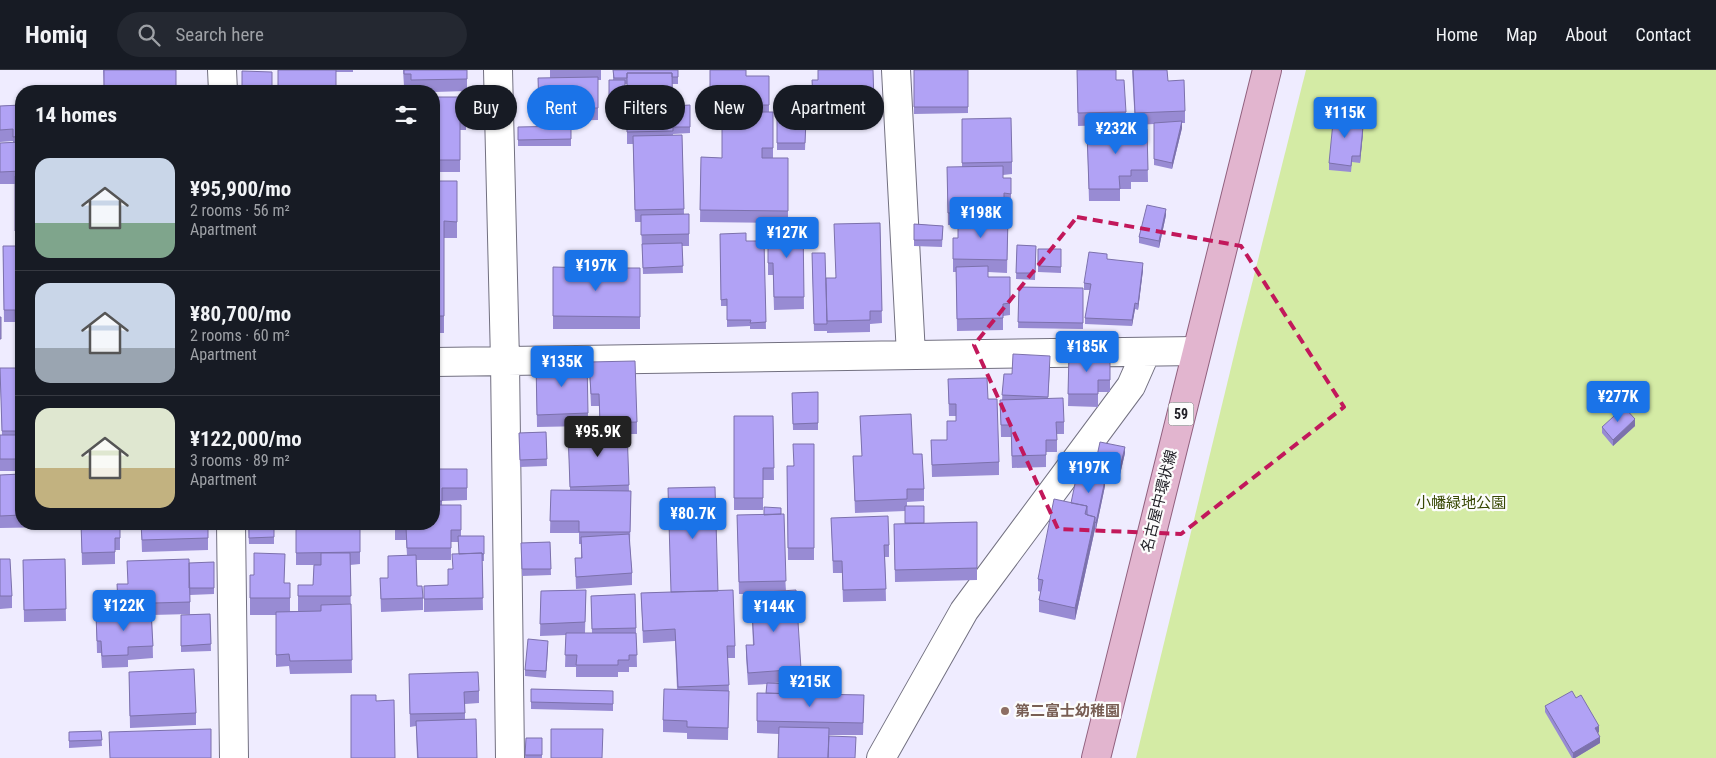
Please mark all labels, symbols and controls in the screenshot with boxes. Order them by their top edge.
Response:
search box [117,12,467,57]
text: Homiq [25,21,87,49]
icon: search [135,21,163,49]
text: Search here [175,23,264,46]
text: Home [1436,24,1478,45]
text: Map [1506,24,1537,45]
text: About [1565,24,1607,45]
text: Contact [1635,24,1691,45]
chip: Buy [455,85,517,130]
chip: Rent [527,85,595,130]
chip: Filters [605,85,685,130]
chip: New [695,85,763,130]
chip: Apartment [773,85,884,130]
pin: ¥115K [1310,97,1380,139]
icon: filters [392,101,420,129]
text: 14 homes [35,103,117,127]
text: ¥115K [1325,103,1365,122]
pin: ¥232K [1081,112,1151,155]
text: ¥232K [1096,119,1136,138]
text: ¥95,900/mo [190,177,291,201]
icon: home [75,178,135,238]
pin: ¥198K [946,196,1016,239]
text: 2 rooms · 56 m² [190,201,290,220]
text: ¥198K [961,203,1001,222]
pin: ¥127K [752,216,822,259]
text: Apartment [190,220,257,239]
text: ¥127K [767,223,807,242]
pin: ¥197K [561,250,631,292]
text: ¥197K [576,256,616,275]
text: ¥80,700/mo [190,302,291,326]
icon: home [75,303,135,363]
text: 2 rooms · 60 m² [190,326,290,345]
pin: ¥185K [1052,330,1122,373]
text: ¥185K [1067,337,1107,356]
text: Apartment [190,345,257,364]
pin: ¥135K [527,346,597,388]
text: ¥135K [542,352,582,371]
pin: ¥277K [1583,380,1653,423]
text: ¥277K [1598,387,1638,406]
road number: 59 [1168,402,1194,426]
pin: ¥95.9K [557,416,639,458]
text: ¥95.9K [575,422,621,441]
text: ¥122,000/mo [190,427,302,451]
icon: home [75,428,135,488]
street label: 名古屋中環状線 [1138,448,1180,554]
text: 3 rooms · 89 m² [190,451,290,470]
pin: ¥197K [1054,452,1124,494]
text: ¥197K [1069,458,1109,477]
text: Apartment [190,470,257,489]
park label: 小幡緑地公園 [1416,494,1506,512]
pin: ¥80.7K [652,498,734,540]
text: ¥80.7K [670,504,716,523]
pin: ¥122K [89,590,159,632]
pin: ¥144K [739,590,809,633]
text: ¥122K [104,596,144,615]
text: ¥144K [754,597,794,616]
pin: ¥215K [775,666,845,708]
text: ¥215K [790,672,830,691]
place label: 第二富士幼稚園 [1015,702,1120,720]
marker: 第二富士幼稚園 [999,705,1011,717]

